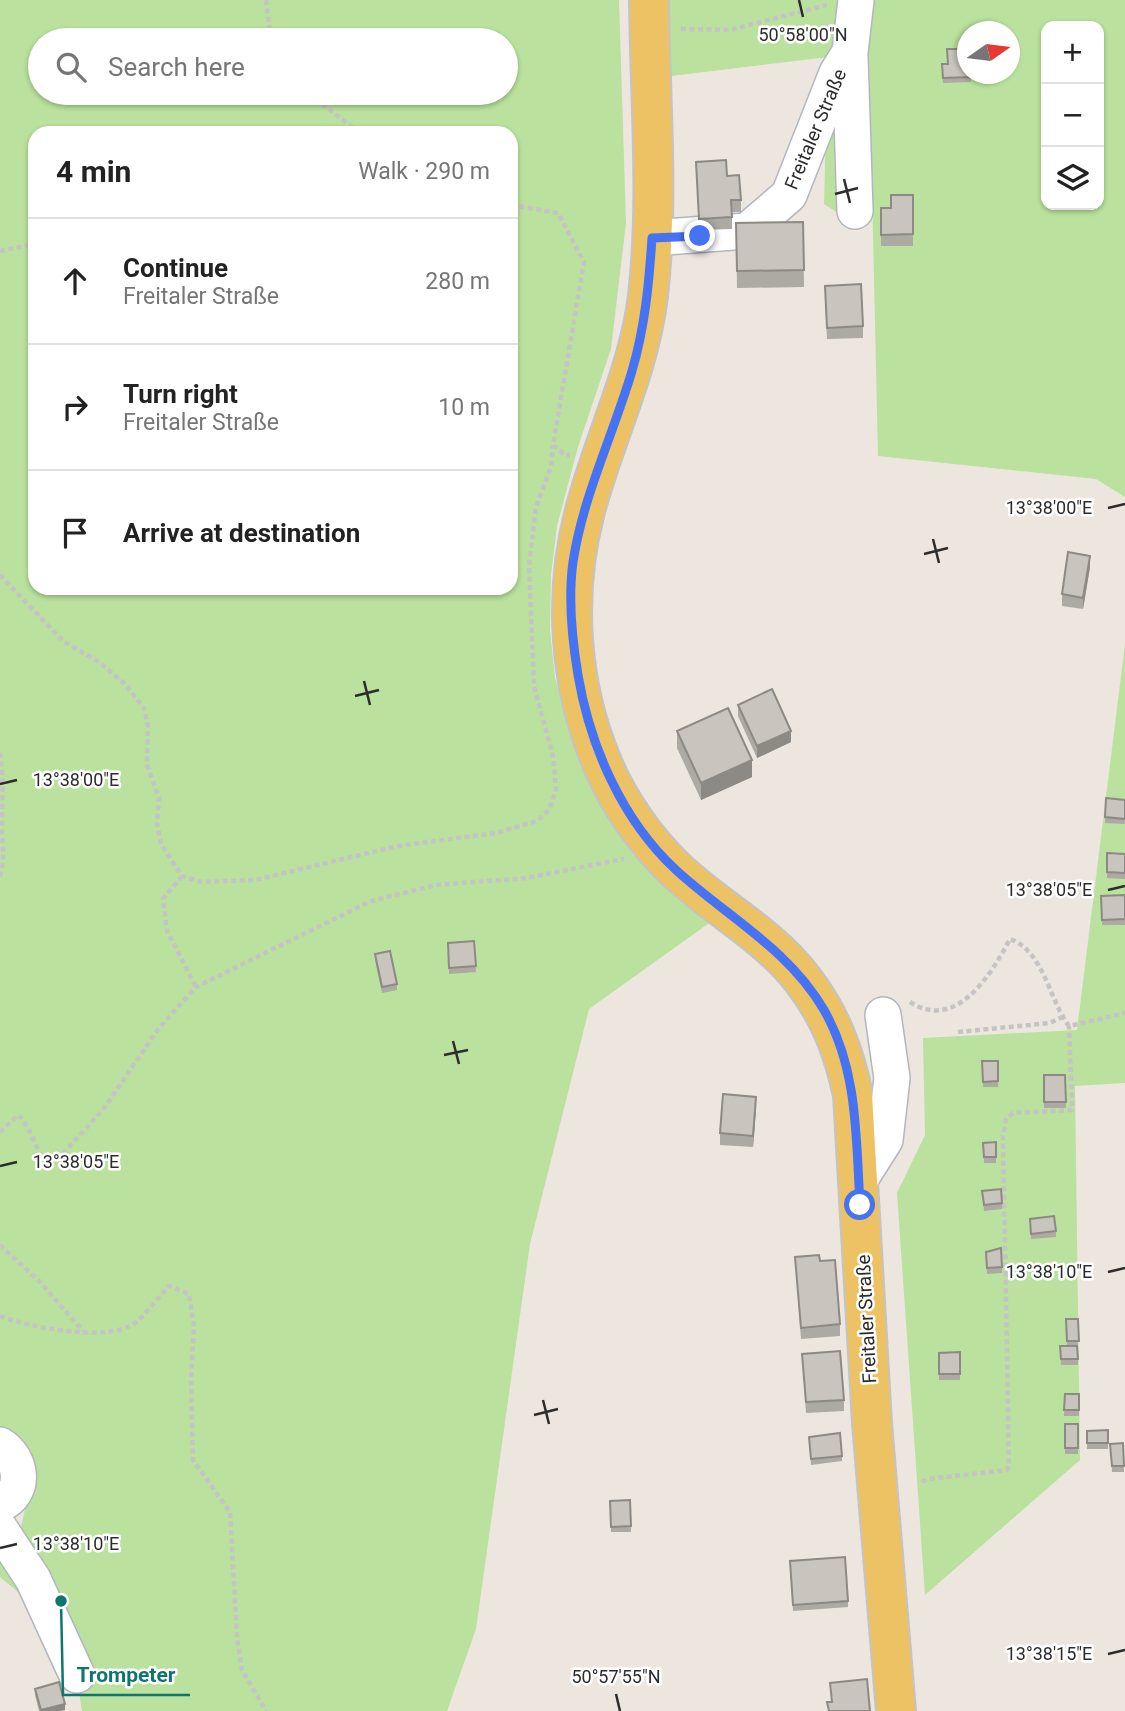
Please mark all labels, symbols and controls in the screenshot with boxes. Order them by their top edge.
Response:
north arrow [957,21,1020,84]
map controls [1041,21,1104,210]
button: + [1041,21,1104,84]
text: 50°58'00"N [758,24,848,45]
search box [28,28,518,105]
icon: search [52,48,90,86]
text: Search here [108,52,245,82]
street label: Freitaler Straße [780,65,851,193]
button: − [1041,84,1104,147]
button: layers [1041,147,1104,210]
text: 4 min [56,154,131,189]
text: Walk · 290 m [358,158,490,185]
route end [684,220,715,251]
text: Continue [123,253,228,283]
icon: ahead [56,262,94,300]
text: 280 m [425,268,490,295]
text: Freitaler Straße [123,283,279,310]
text: Turn right [123,379,238,409]
icon: right [56,388,94,426]
text: 10 m [438,394,490,421]
text: Freitaler Straße [123,409,279,436]
text: 13°38'00"E [1006,497,1092,518]
icon: arrive [56,514,94,552]
text: Arrive at destination [123,518,360,548]
text: 13°38'00"E [33,769,119,790]
text: 13°38'05"E [1006,879,1092,900]
text: 13°38'05"E [33,1151,119,1172]
route start [844,1189,875,1220]
street label: Freitaler Straße [852,1254,881,1384]
text: 13°38'10"E [1006,1261,1092,1282]
text: 13°38'10"E [33,1533,119,1554]
text: 13°38'15"E [1006,1643,1092,1664]
callout: Trompeter [63,1653,190,1695]
text: Trompeter [76,1663,176,1687]
text: 50°57'55"N [571,1666,661,1687]

